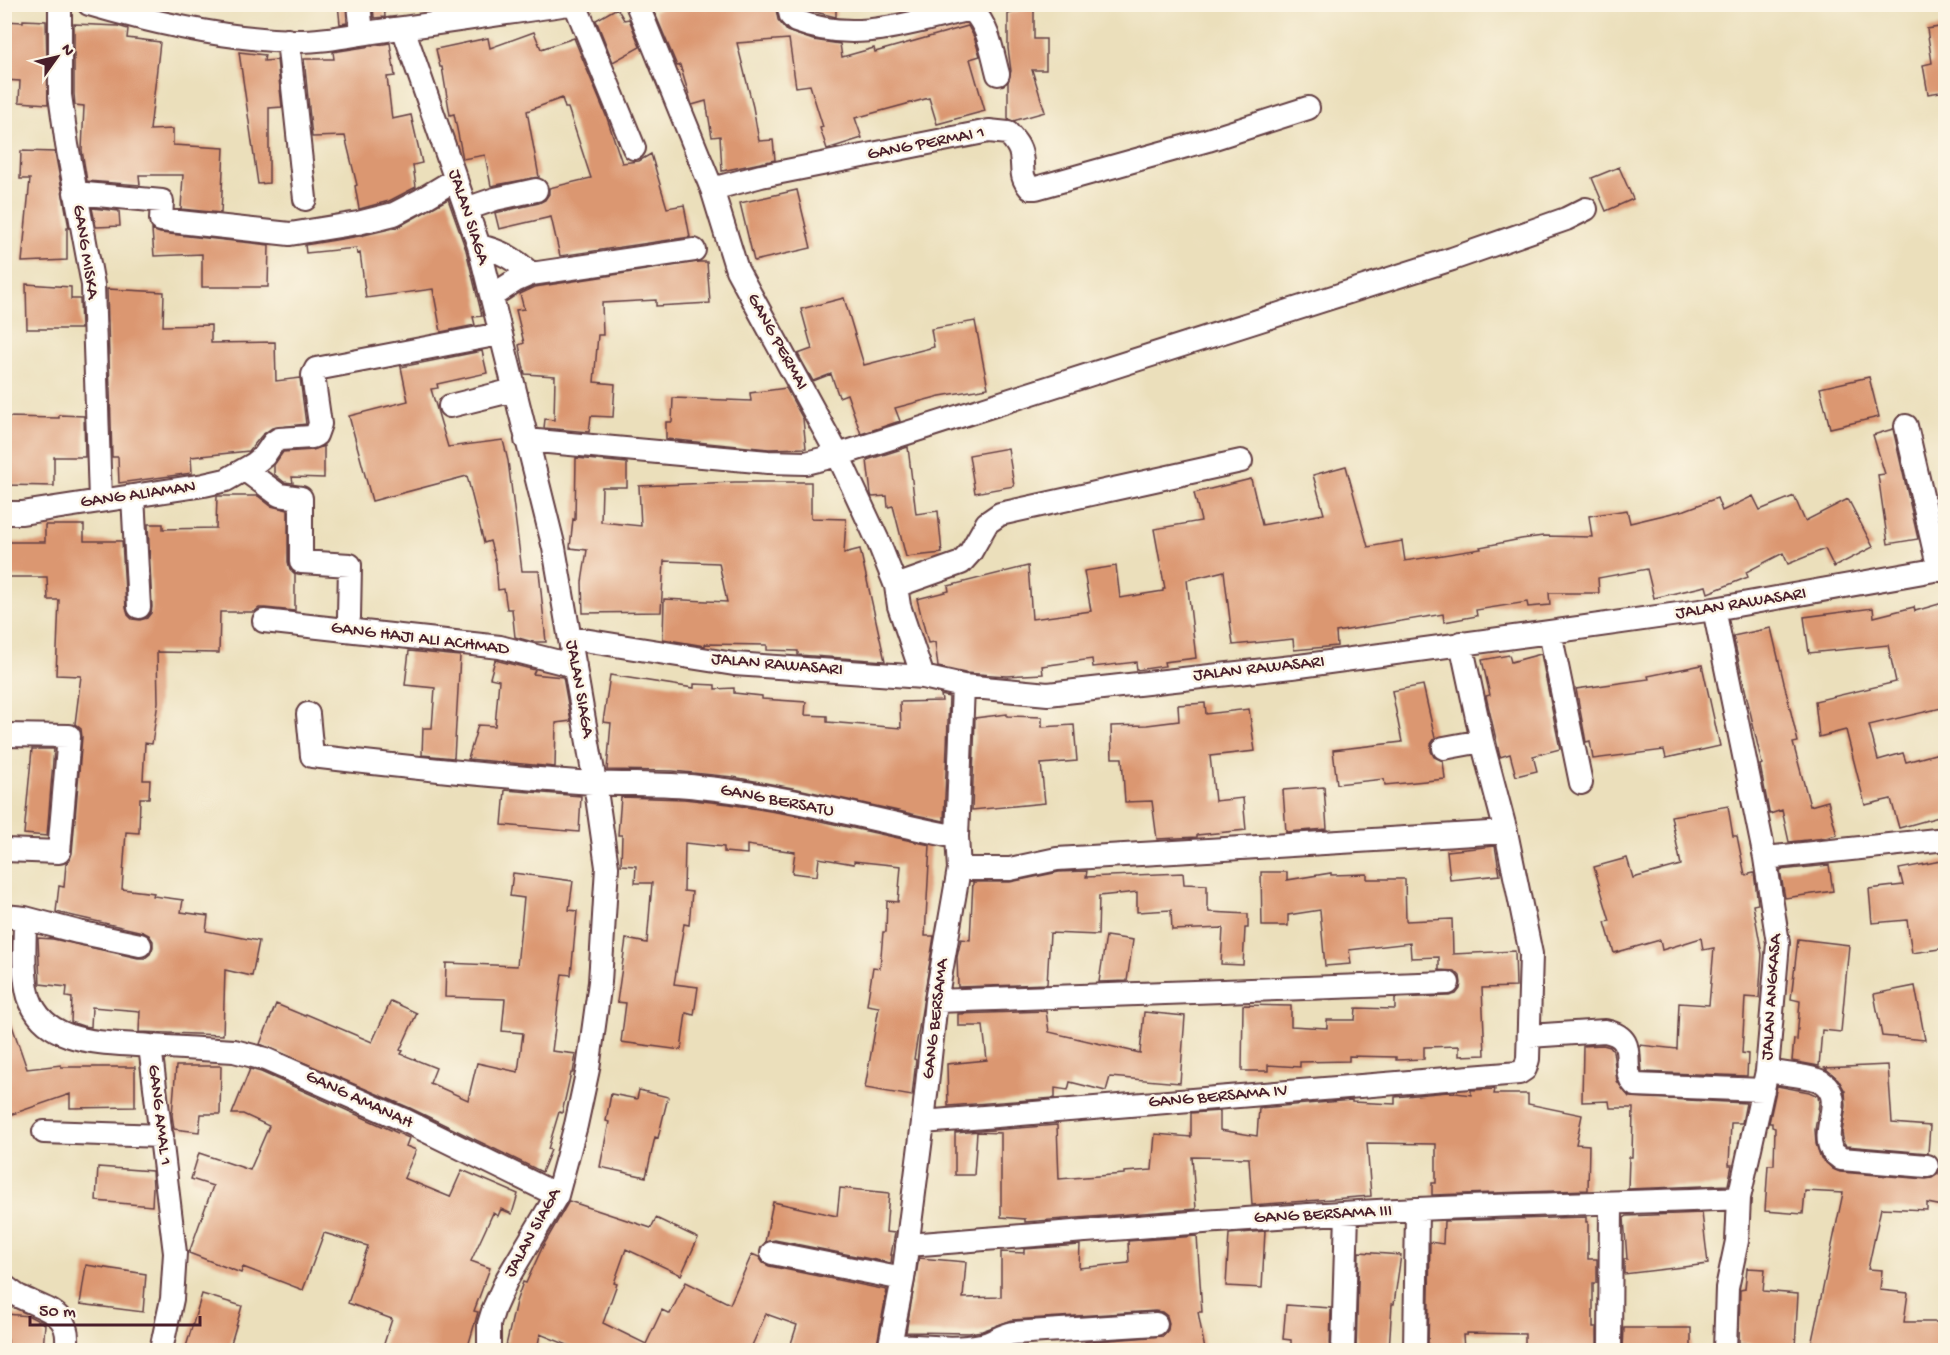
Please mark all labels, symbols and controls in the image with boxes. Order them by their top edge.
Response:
north arrow [27,27,87,87]
text: N [56,41,78,61]
street label: GANG PERMAI 1 [866,122,986,166]
street label: JALAN SIAGA [443,167,494,268]
street label: GANG MISKA [67,203,103,302]
street label: GANG PERMAI [742,290,812,394]
street label: GANG ALIAMAN [79,477,197,513]
street label: JALAN RAWASARI [1674,583,1808,625]
street label: GANG HAJI ALI ACHMAD [330,618,511,660]
street label: JALAN SIAGA [560,639,598,741]
street label: JALAN RAWASARI [710,649,844,681]
street label: JALAN RAWASARI [1192,652,1326,686]
street label: GANG BERSATU [718,780,836,822]
street label: JALAN ANGKASA [1757,932,1787,1061]
street label: GANG BERSAMA [918,956,954,1080]
street label: GANG AMAL 1 [142,1063,176,1167]
street label: GANG AMANAH [302,1066,417,1134]
street label: GANG BERSAMA IV [1147,1080,1289,1114]
street label: JALAN SIAGA [500,1184,567,1281]
street label: GANG BERSAMA III [1253,1201,1393,1229]
scale bar [30,1289,200,1327]
text: 50 m [39,1302,76,1323]

